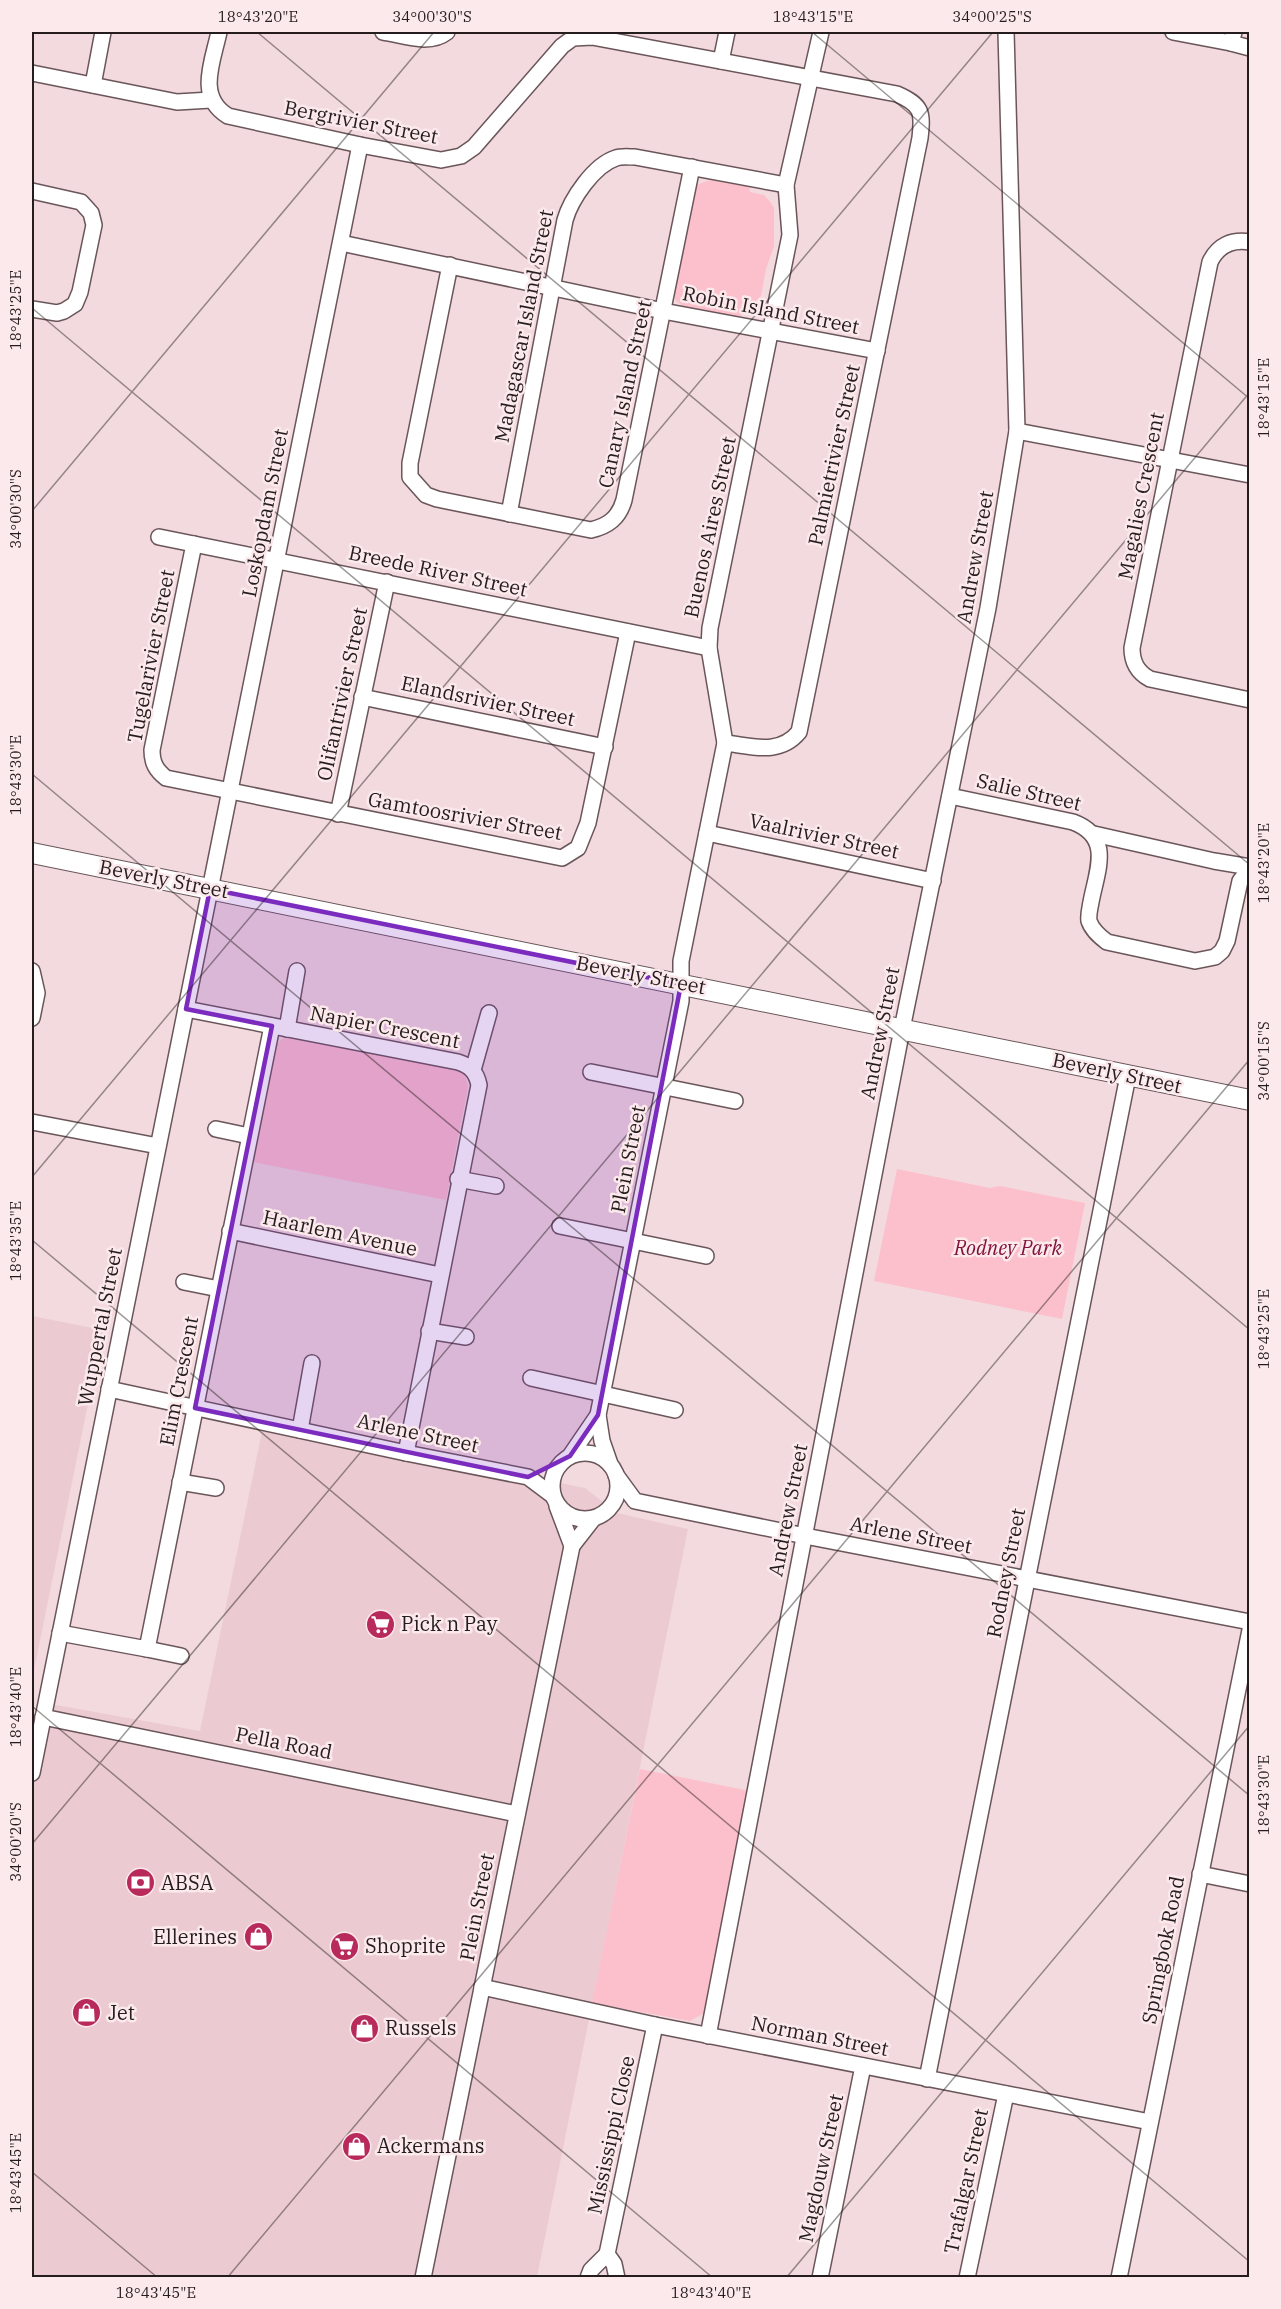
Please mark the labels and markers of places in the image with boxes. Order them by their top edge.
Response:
supermarket icon: Pick n Pay [364,1608,396,1640]
place label: Pick n Pay [401,1610,498,1637]
bank icon: ABSA [124,1867,156,1899]
place label: ABSA [161,1869,214,1896]
shop icon: Ellerines [242,1921,274,1953]
place label: Ellerines [153,1923,237,1950]
supermarket icon: Shoprite [328,1930,360,1962]
place label: Shoprite [365,1932,446,1959]
shop icon: Jet [71,1997,103,2029]
place label: Jet [108,1999,135,2026]
shop icon: Russels [348,2012,380,2044]
place label: Russels [385,2014,457,2041]
shop icon: Ackermans [340,2130,372,2162]
place label: Ackermans [377,2132,484,2159]

